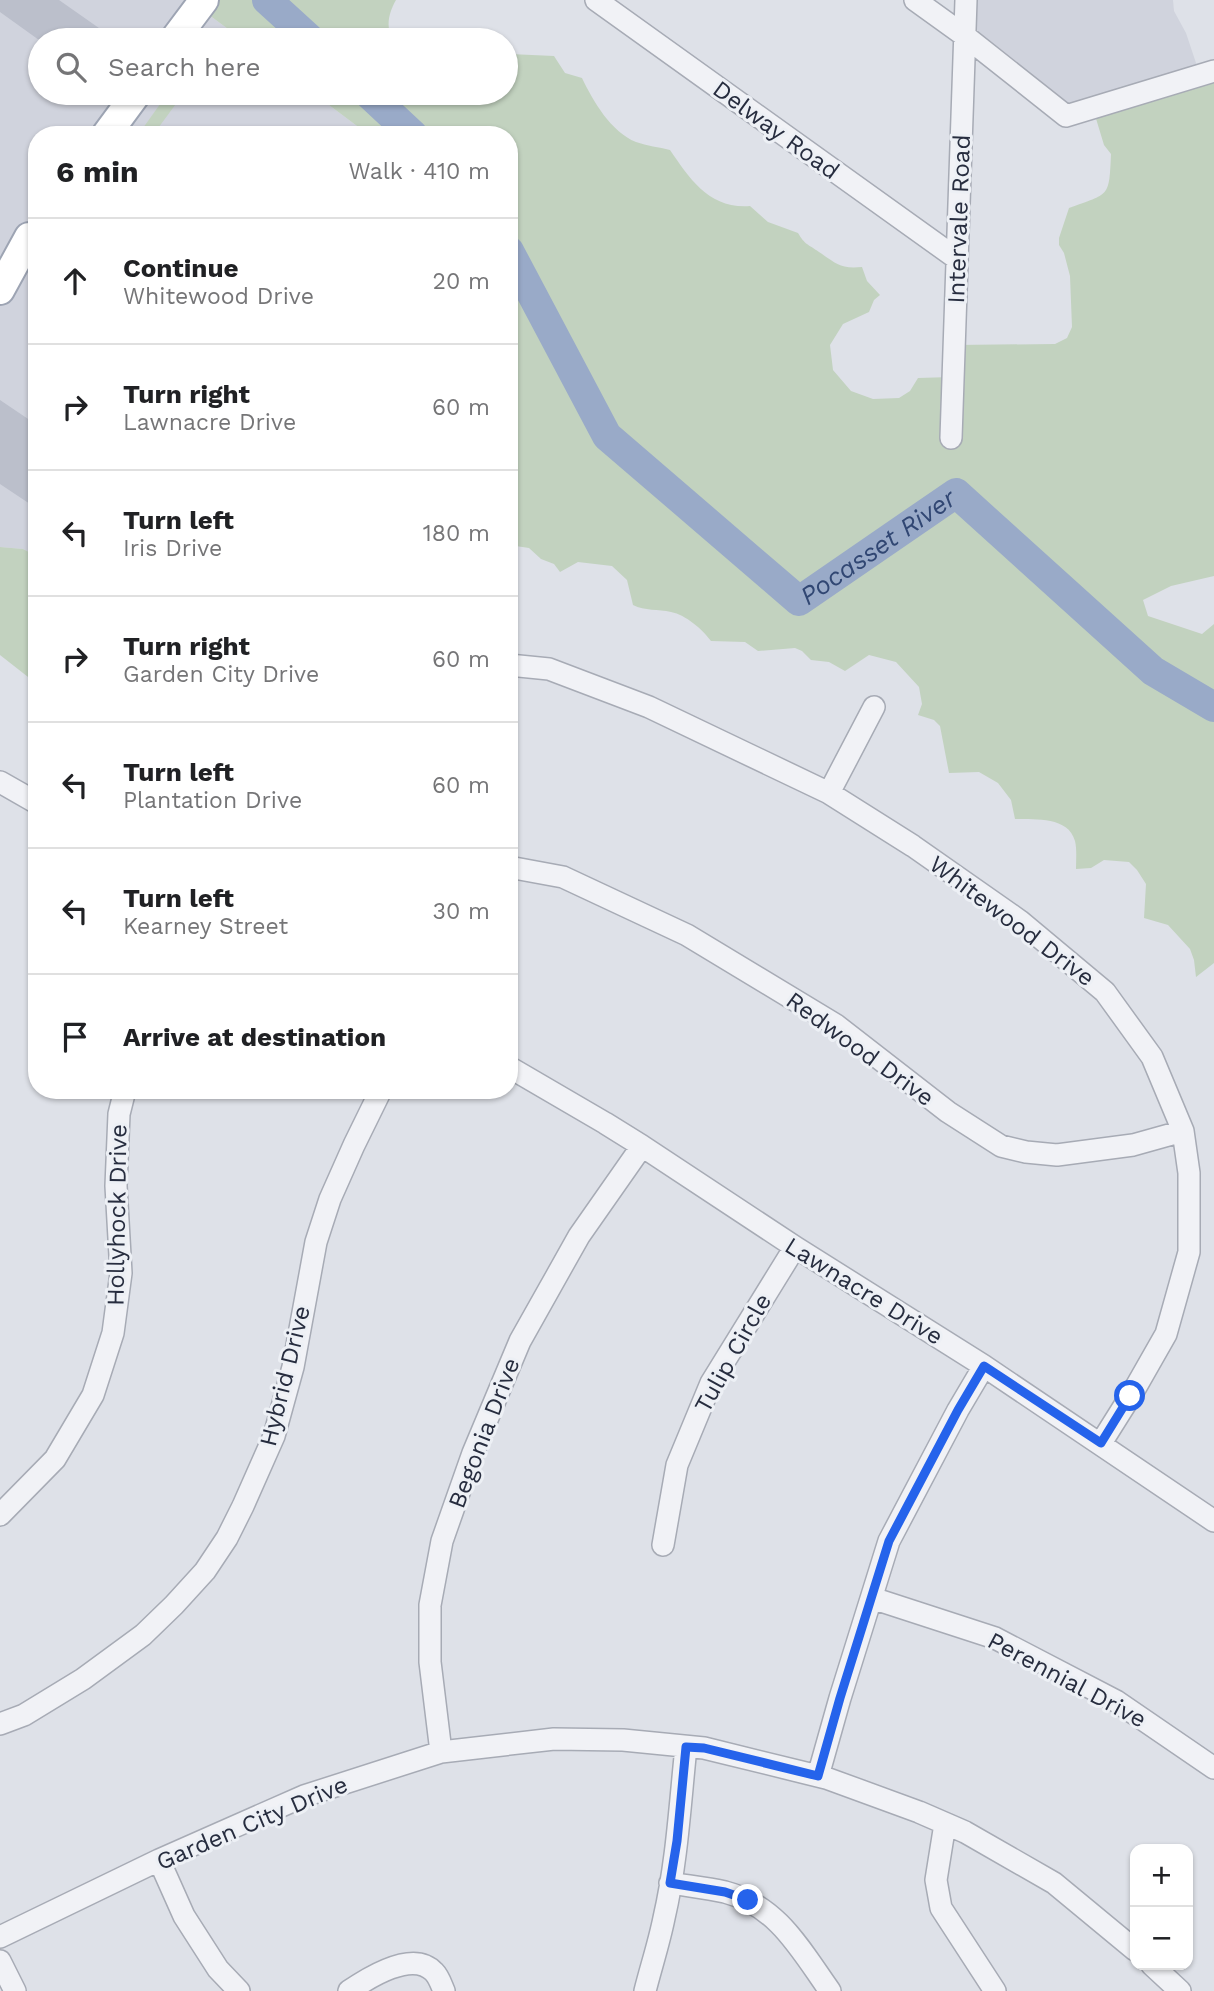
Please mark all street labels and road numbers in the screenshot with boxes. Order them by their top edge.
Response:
street label: Delway Road [707,75,845,185]
street label: Intervale Road [942,134,976,304]
street label: Whitewood Drive [924,850,1100,992]
street label: Redwood Drive [781,986,939,1112]
street label: Hollyhock Drive [101,1124,133,1306]
street label: Lawnacre Drive [780,1231,948,1351]
street label: Tulip Circle [689,1289,777,1417]
street label: Hybrid Drive [254,1303,316,1449]
street label: Begonia Drive [442,1354,526,1512]
street label: Perennial Drive [983,1626,1151,1734]
street label: Garden City Drive [152,1770,352,1876]

